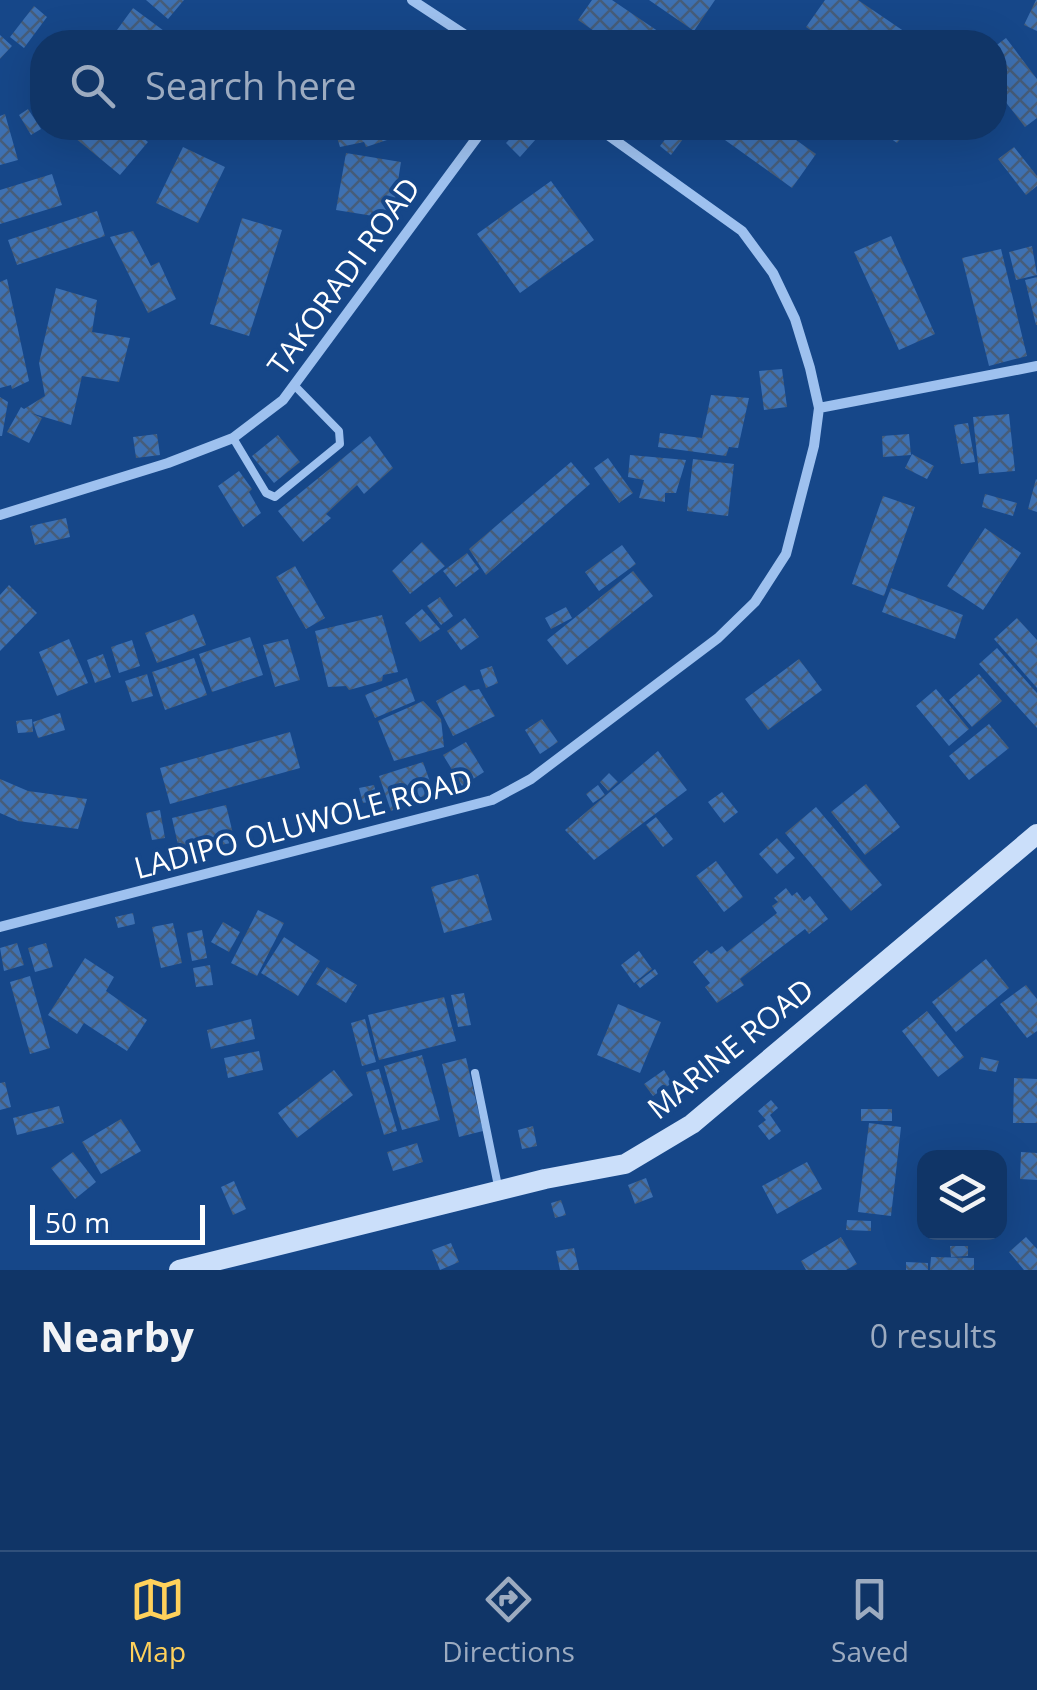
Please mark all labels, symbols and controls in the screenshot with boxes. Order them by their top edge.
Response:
search box [30,30,1007,140]
icon: search [65,58,120,113]
text: Search here [145,59,357,111]
street label: TAKORADI ROAD [257,169,429,383]
street label: LADIPO OLUWOLE ROAD [129,758,477,888]
street label: MARINE ROAD [638,968,822,1128]
map controls [917,1150,1007,1240]
button: layers [917,1150,1007,1240]
scale bar [30,1200,205,1244]
text: 50 m [45,1203,110,1241]
text: Nearby [40,1307,194,1364]
text: 0 results [870,1314,997,1357]
tab: Map [128,1572,186,1670]
tab: Directions [442,1572,575,1670]
tab: Saved [831,1572,909,1670]

